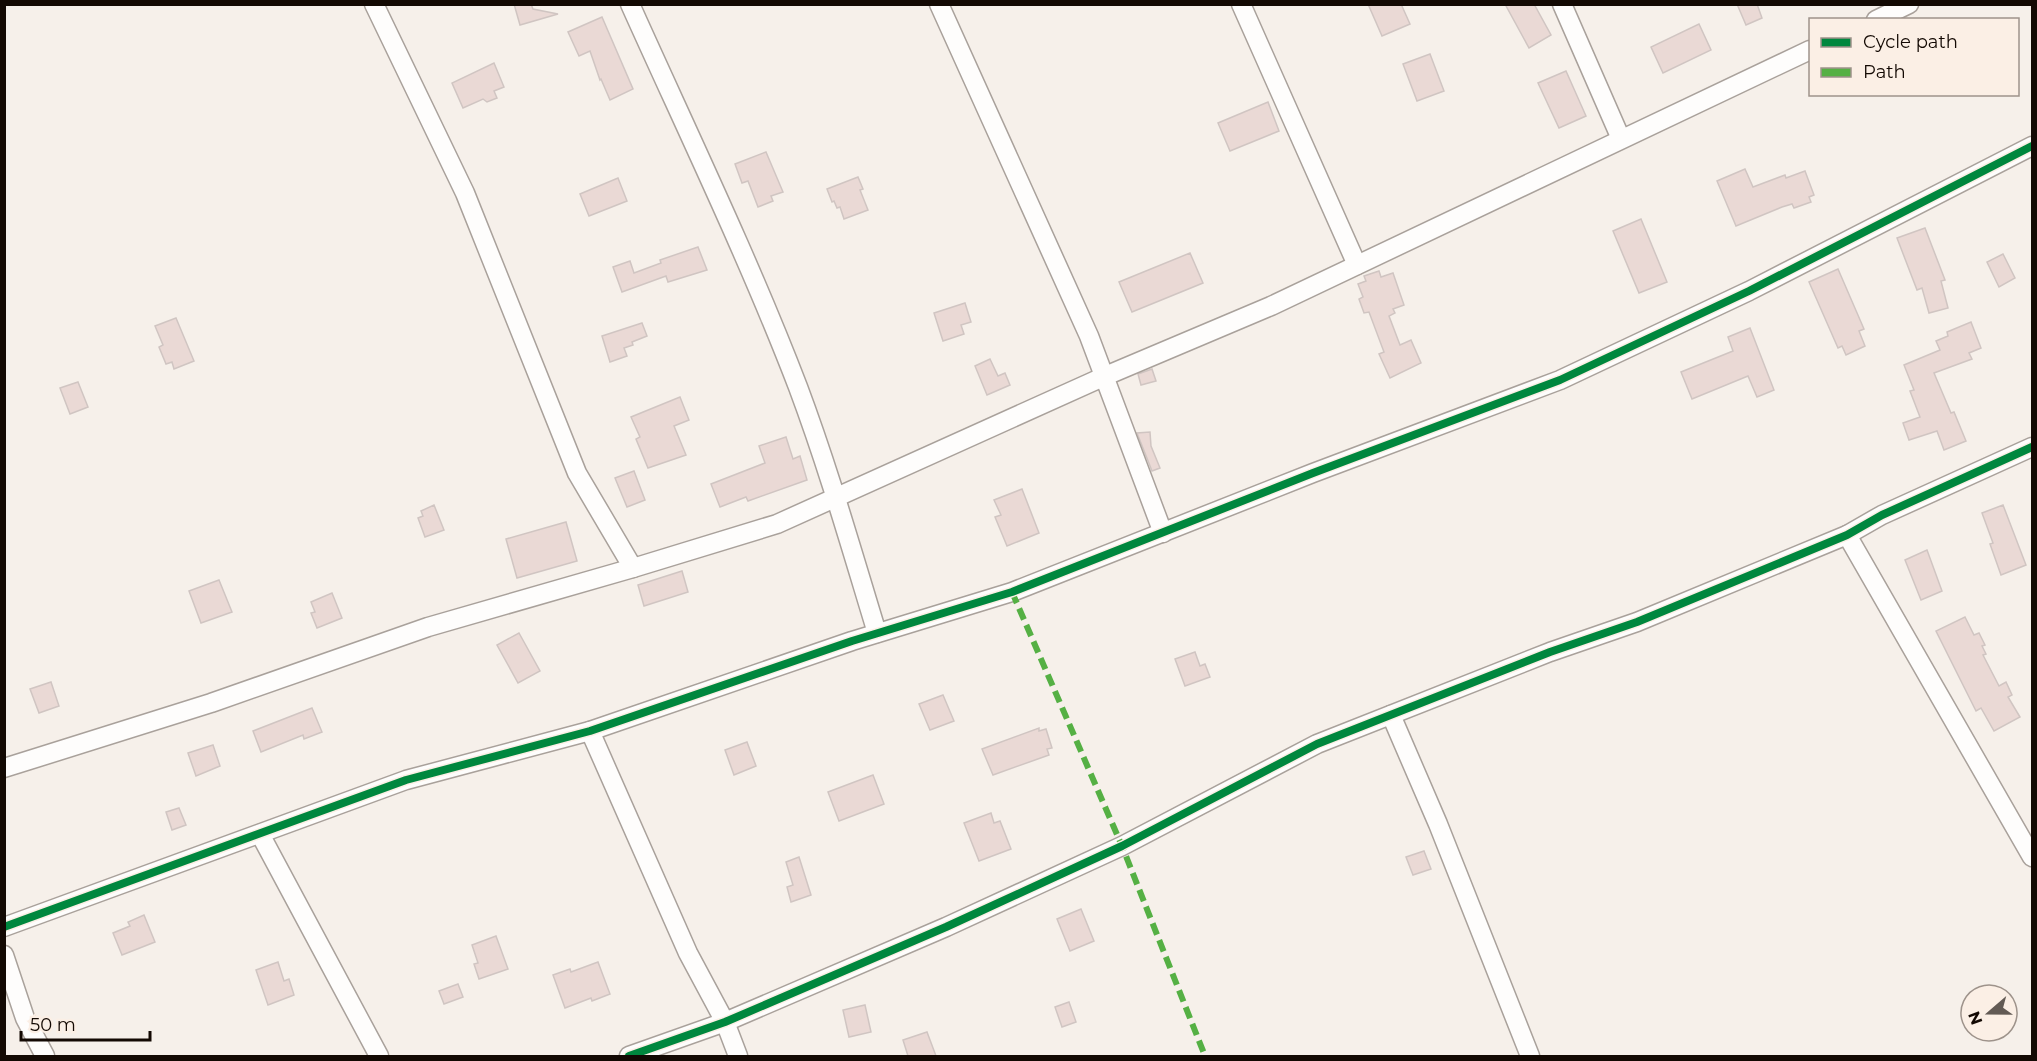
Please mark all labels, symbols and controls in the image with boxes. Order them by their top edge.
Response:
legend [1809,18,2019,96]
text: Cycle path [1863,31,1958,53]
text: Path [1863,61,1906,83]
north arrow [1959,983,2019,1043]
scale bar [21,1004,150,1042]
text: N [1964,1009,1987,1027]
text: 50 m [30,1014,76,1036]

